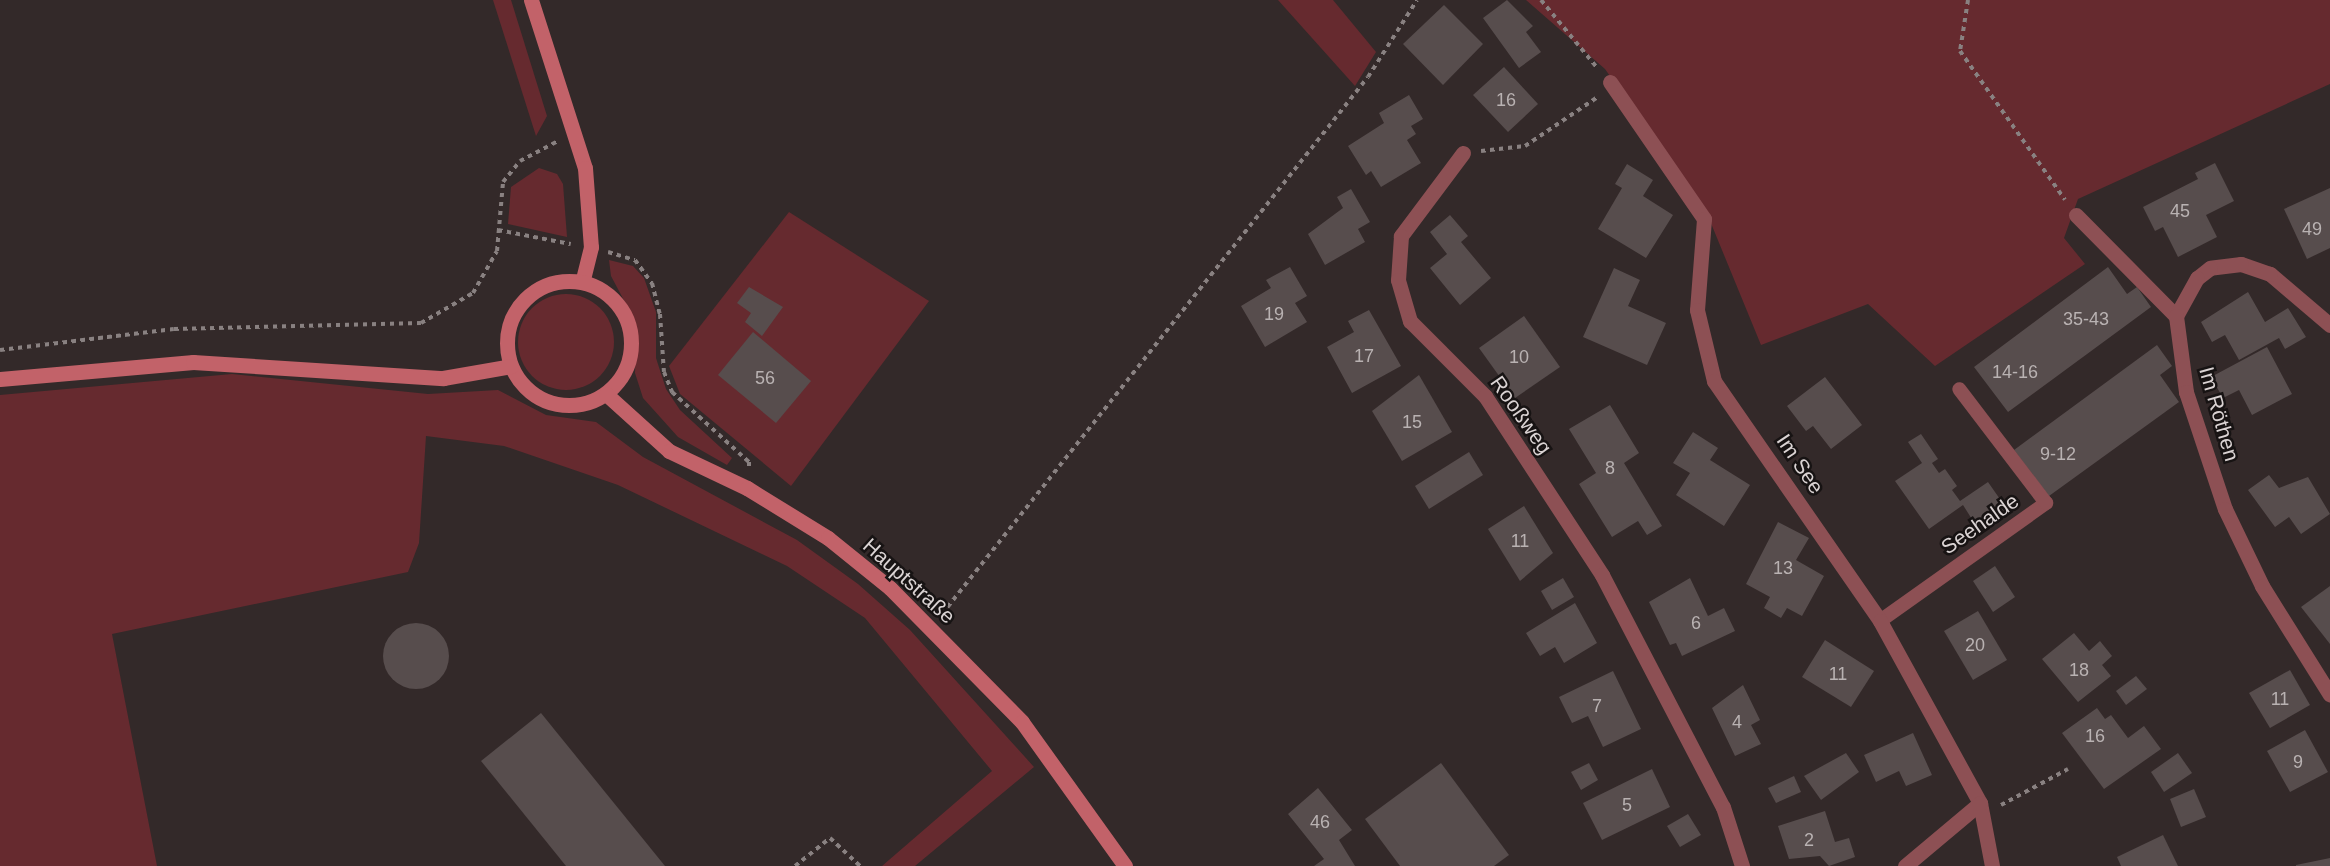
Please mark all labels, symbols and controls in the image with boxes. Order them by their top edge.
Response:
house number: 16 [1496,89,1516,111]
house number: 45 [2170,200,2190,222]
house number: 49 [2302,218,2322,240]
house number: 19 [1264,303,1284,325]
house number: 35-43 [2063,308,2109,330]
house number: 17 [1354,345,1374,367]
house number: 10 [1509,346,1529,368]
house number: 14-16 [1992,361,2038,383]
street label: Im Röthen [2194,364,2244,464]
house number: 56 [755,367,775,389]
street label: Rooßweg [1485,371,1557,459]
house number: 15 [1402,411,1422,433]
street label: Im See [1771,429,1829,499]
house number: 9-12 [2040,443,2076,465]
house number: 8 [1605,457,1615,479]
street label: Seehalde [1936,488,2024,560]
house number: 11 [1511,530,1529,552]
street label: Hauptstraße [858,533,960,629]
house number: 13 [1773,557,1793,579]
house number: 6 [1691,612,1701,634]
house number: 20 [1965,634,1985,656]
house number: 18 [2069,659,2089,681]
house number: 11 [1829,663,1847,685]
house number: 11 [2271,688,2289,710]
house number: 7 [1592,695,1602,717]
house number: 4 [1732,711,1742,733]
house number: 16 [2085,725,2105,747]
house number: 9 [2293,751,2303,773]
house number: 5 [1622,794,1632,816]
house number: 46 [1310,811,1330,833]
house number: 2 [1804,829,1814,851]

